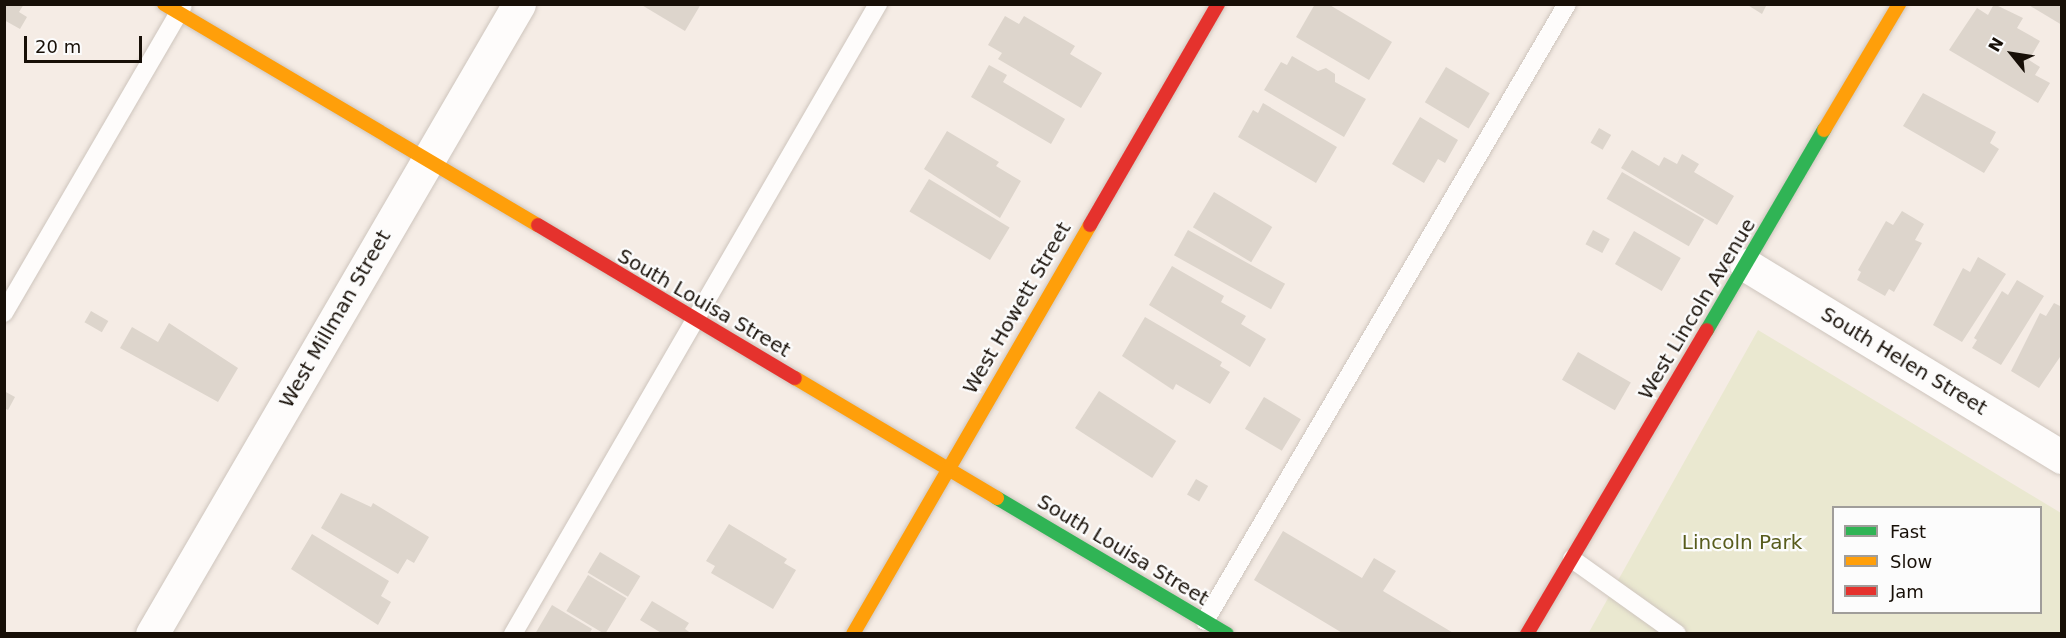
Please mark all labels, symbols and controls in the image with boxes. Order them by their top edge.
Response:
scale bar [27,24,146,62]
north arrow [1982,24,2042,84]
text: N [1984,34,2008,55]
text: 20 m [35,36,81,57]
street label: West Lincoln Avenue [1633,214,1761,404]
street label: West Howett Street [958,218,1076,398]
street label: West Millman Street [274,226,396,412]
street label: South Louisa Street [613,244,795,362]
street label: South Helen Street [1817,302,1991,420]
street label: South Louisa Street [1033,489,1213,611]
legend [1832,506,2042,614]
text: Fast [1890,521,1926,542]
park label: Lincoln Park [1682,530,1802,554]
text: Slow [1890,551,1932,572]
text: Jam [1890,581,1924,602]

